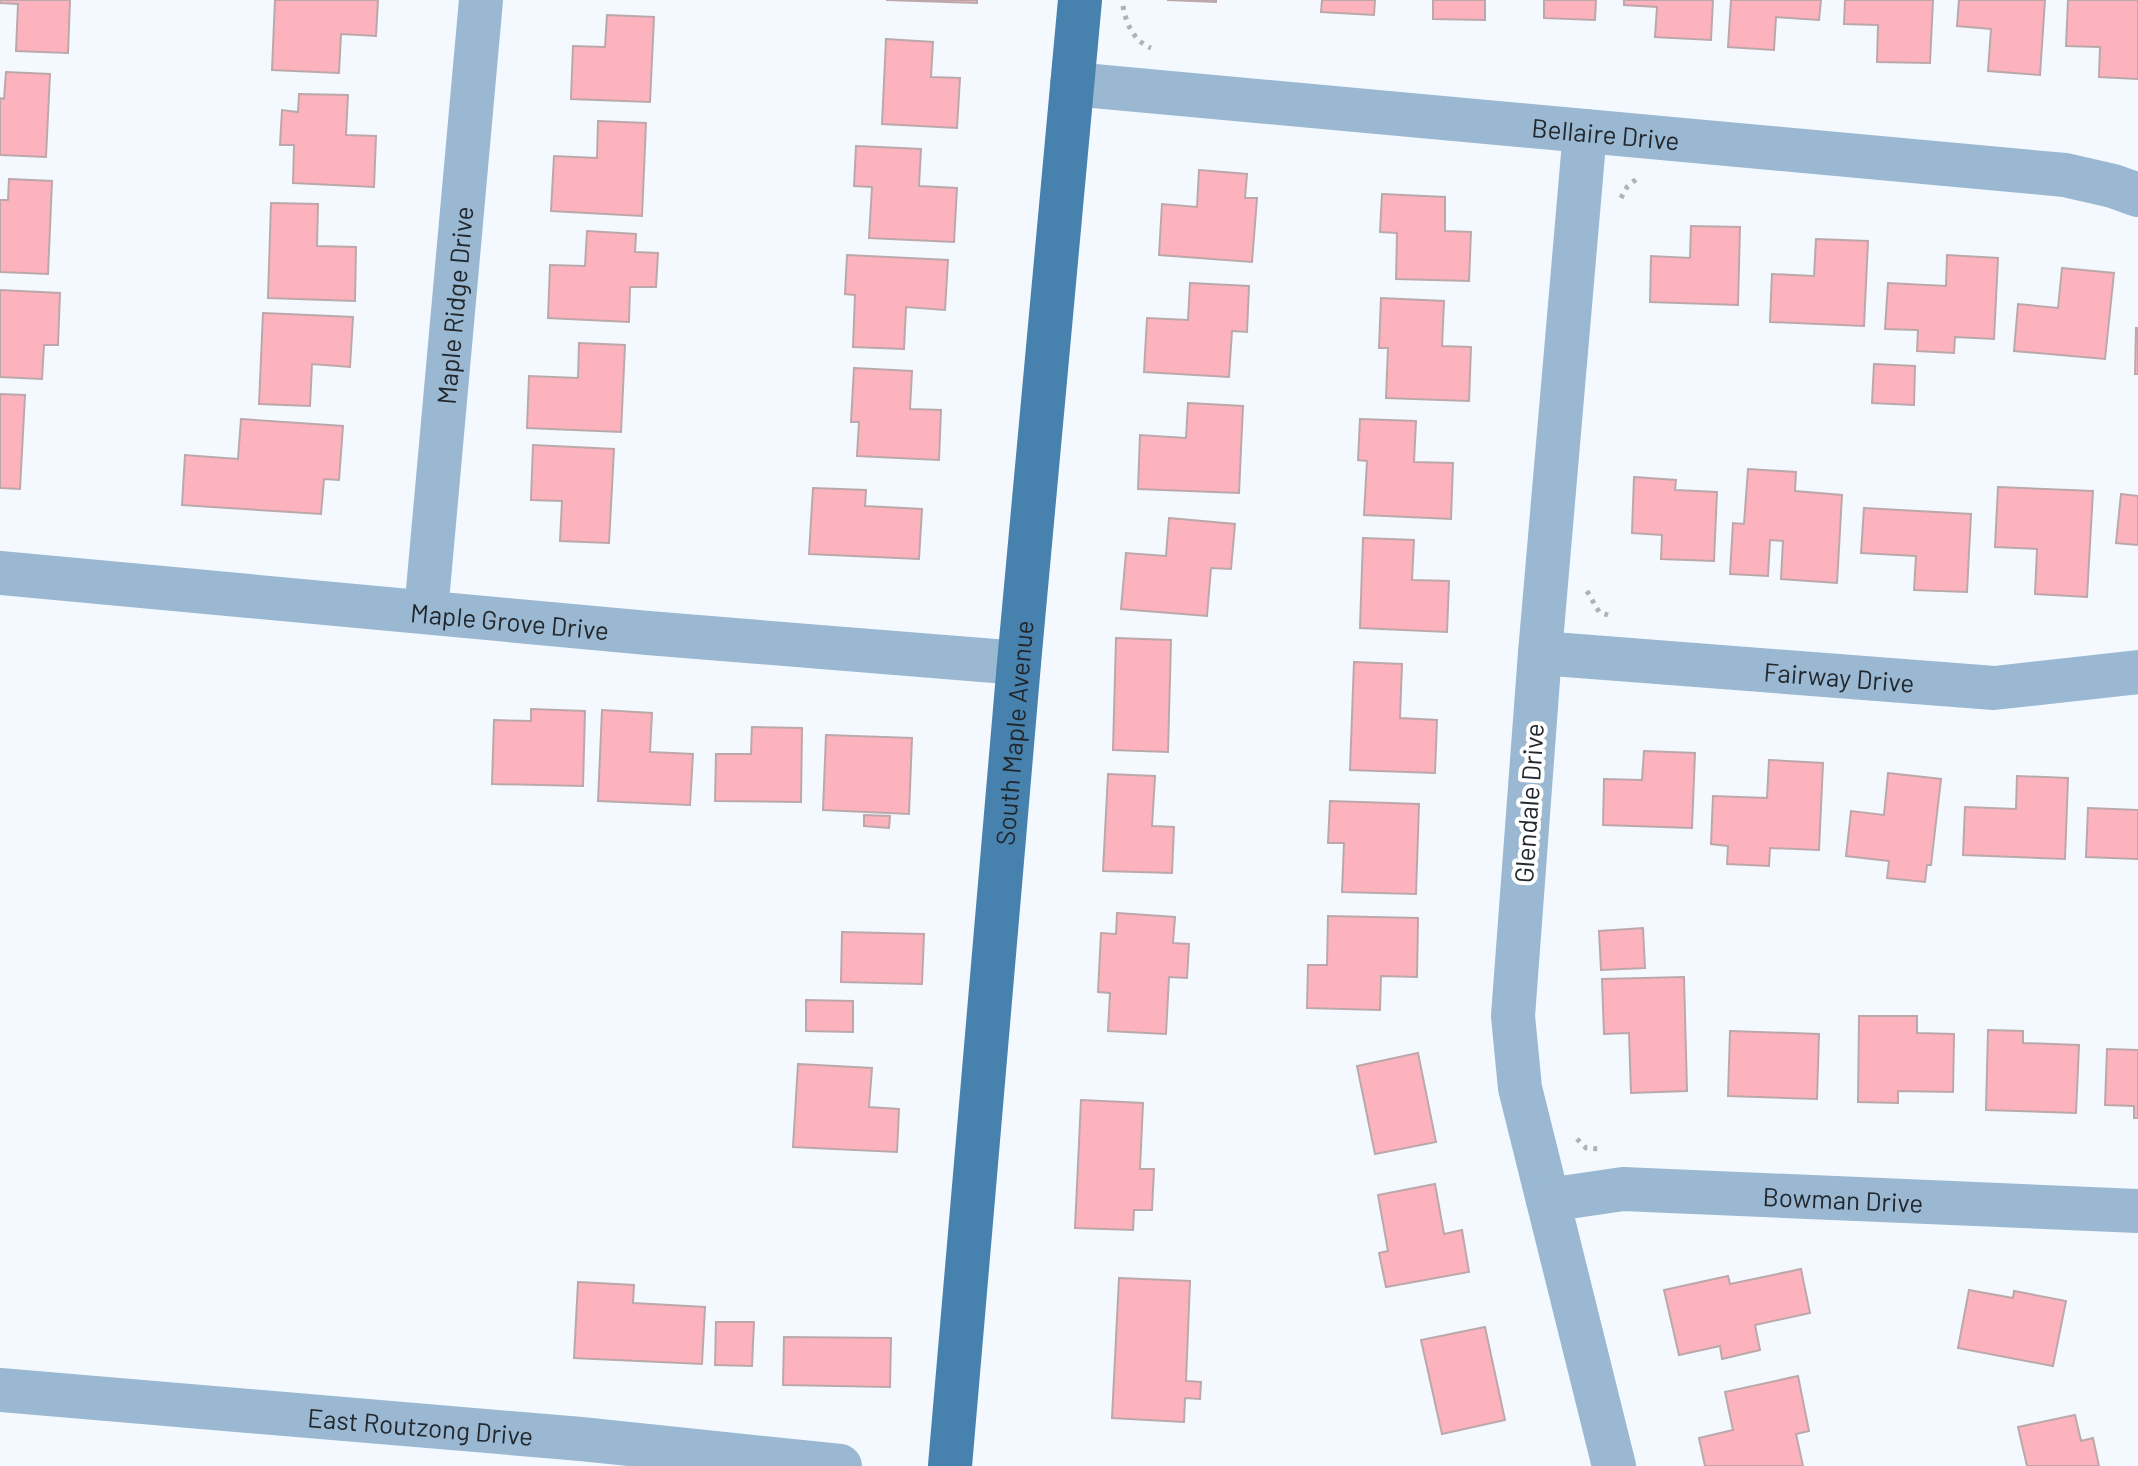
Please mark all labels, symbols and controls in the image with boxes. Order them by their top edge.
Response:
street label: Bellaire Drive [1530,111,1681,155]
street label: Maple Ridge Drive [429,205,478,406]
street label: Maple Grove Drive [409,596,610,645]
street label: South Maple Avenue [988,619,1038,847]
street label: Fairway Drive [1763,655,1916,697]
street label: Glendale Drive [1507,722,1549,884]
street label: Bowman Drive [1762,1179,1924,1217]
street label: East Routzong Drive [306,1401,535,1450]

